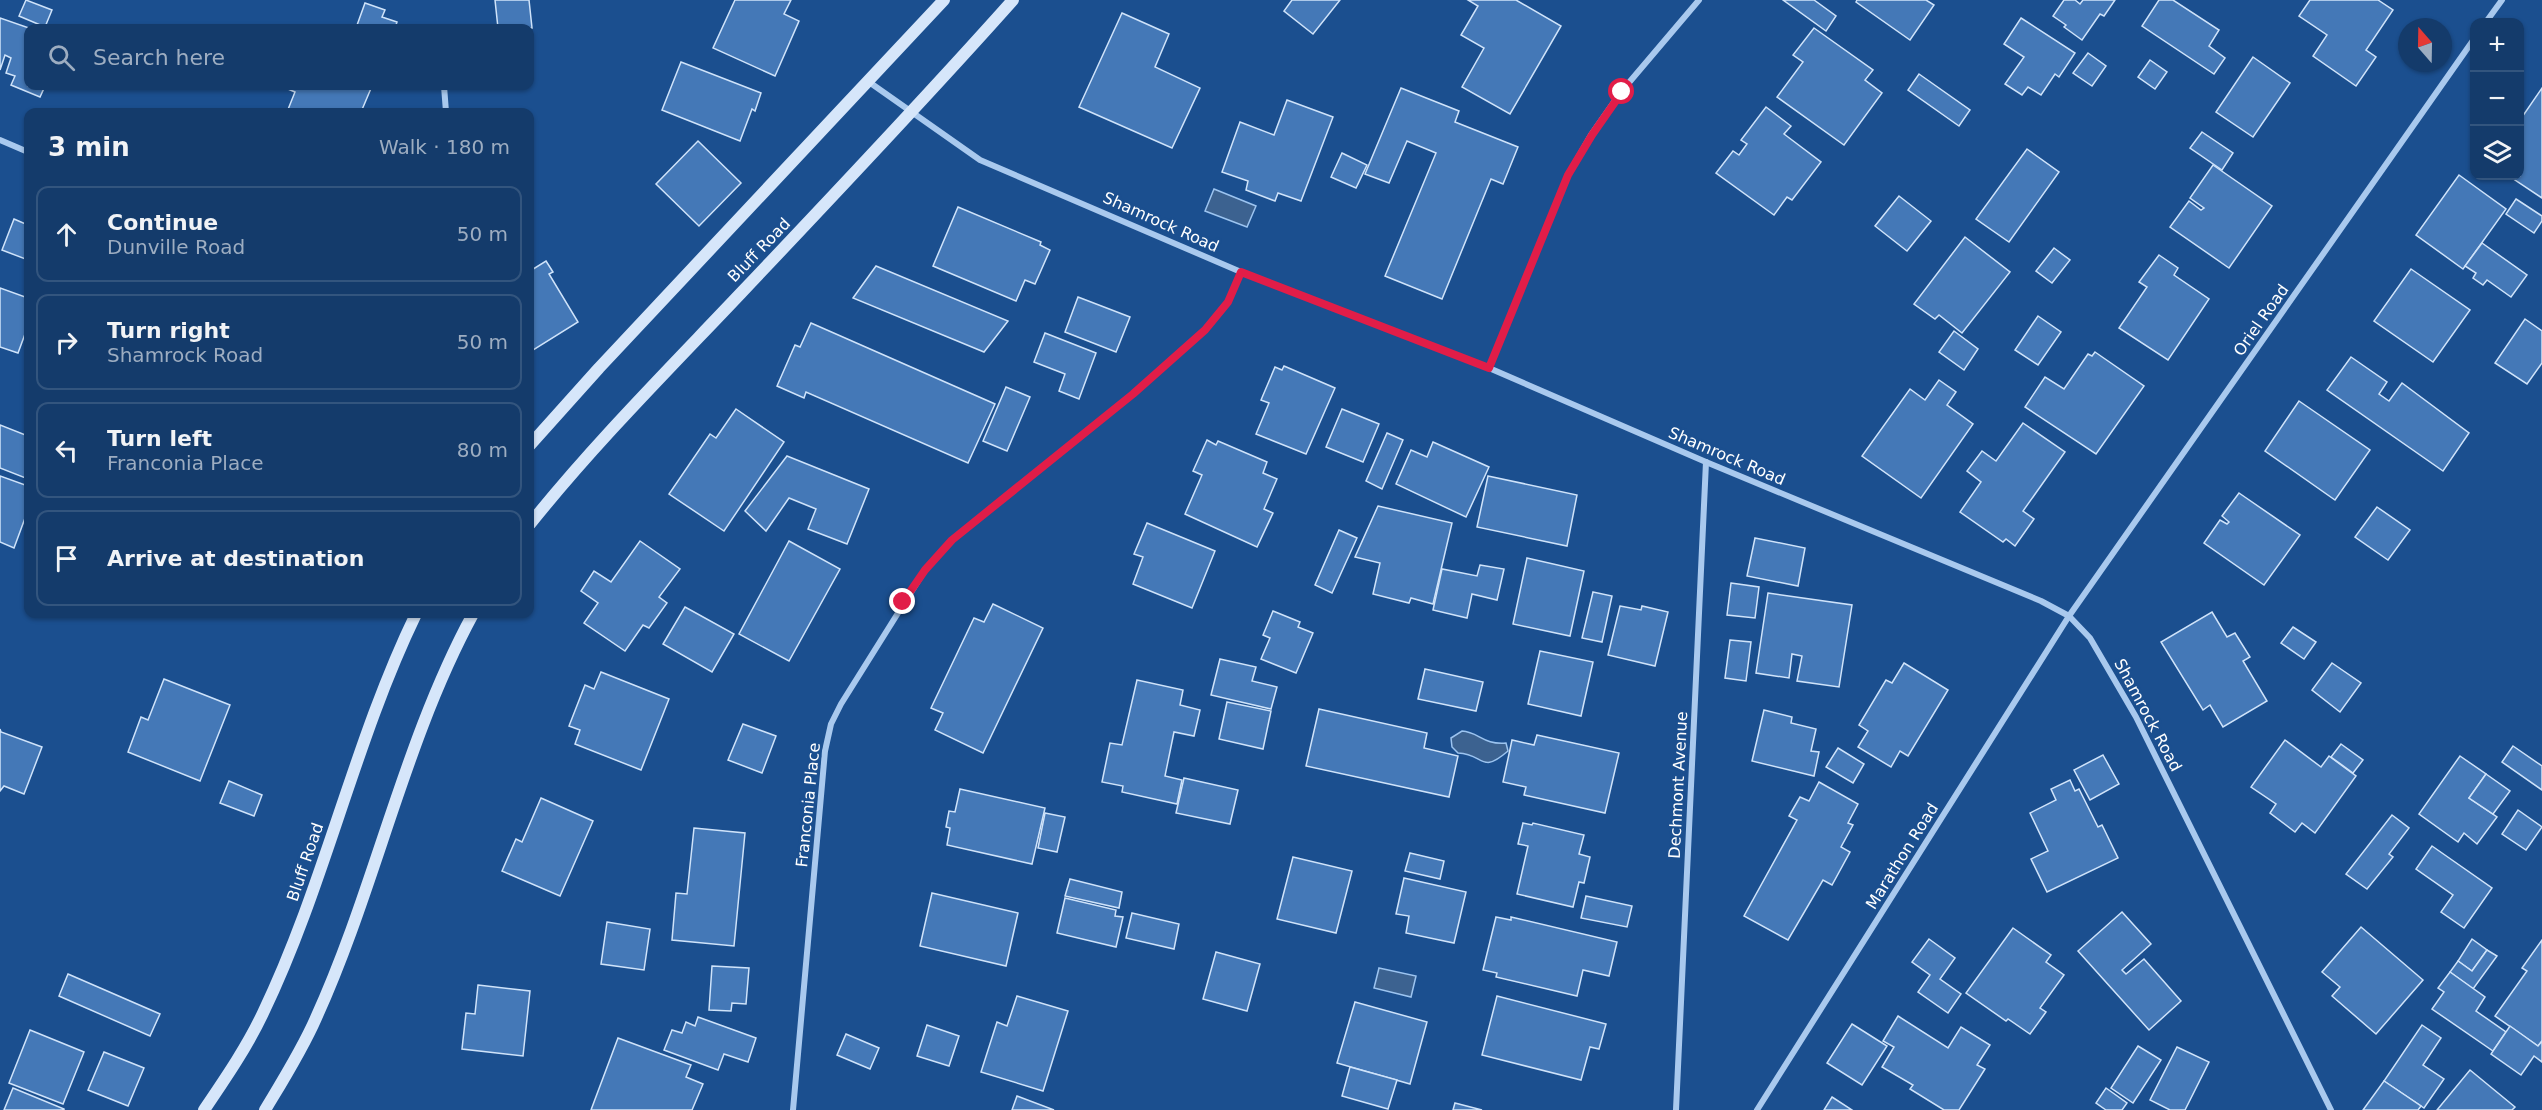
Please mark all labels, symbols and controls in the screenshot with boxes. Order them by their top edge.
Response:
north arrow [2398,18,2452,72]
map controls [2470,18,2524,180]
button: + [2470,18,2524,72]
search box [24,24,534,90]
icon: search [45,41,78,74]
text: Search here [93,45,225,70]
button: − [2470,72,2524,126]
route start [1608,78,1634,104]
button: layers [2470,126,2524,180]
text: 3 min [48,132,130,162]
text: Walk · 180 m [379,135,510,159]
street label: Shamrock Road [1100,188,1222,256]
text: Continue [107,210,218,235]
street label: Bluff Road [724,214,794,286]
icon: ahead [50,218,83,251]
text: 50 m [457,222,508,246]
text: Dunville Road [107,235,245,259]
street label: Oriel Road [2229,280,2293,360]
text: Turn right [107,318,230,343]
icon: right [50,326,83,359]
text: 50 m [457,330,508,354]
text: Shamrock Road [107,343,263,367]
street label: Shamrock Road [1666,423,1788,489]
text: Turn left [107,426,212,451]
icon: left [50,434,83,467]
text: 80 m [457,438,508,462]
text: Franconia Place [107,451,263,475]
icon: arrive [50,542,83,575]
text: Arrive at destination [107,546,364,571]
route end [889,588,915,614]
street label: Shamrock Road [2110,655,2186,775]
street label: Dechmont Avenue [1665,711,1691,859]
street label: Franconia Place [792,742,824,868]
street label: Marathon Road [1862,799,1942,913]
street label: Bluff Road [283,820,327,904]

